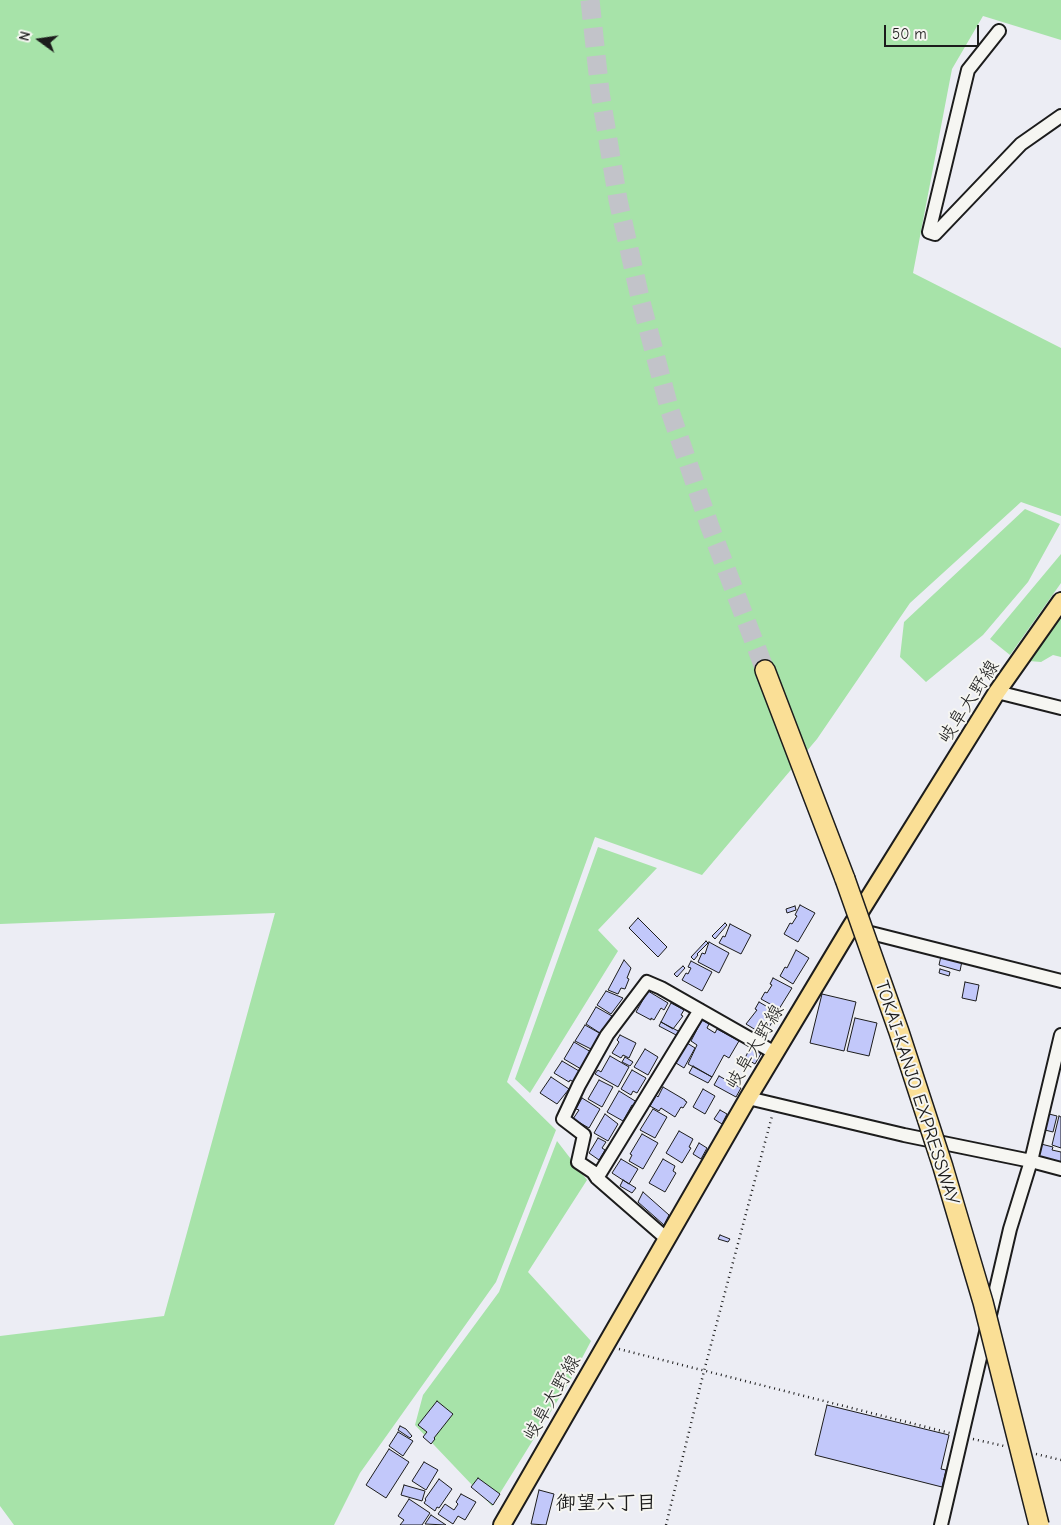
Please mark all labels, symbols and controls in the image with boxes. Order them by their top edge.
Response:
north arrow [15,15,65,65]
scale bar [886,15,981,47]
text: 50 m [892,25,927,43]
text: N [16,30,34,43]
street label: 岐阜大野線 [934,656,1004,748]
street label: TOKAI-KANJO EXPRESSWAY [870,978,964,1208]
street label: 岐阜大野線 [721,1000,789,1094]
street label: 岐阜大野線 [518,1351,586,1445]
district label: 御望六丁目 [556,1491,656,1515]

